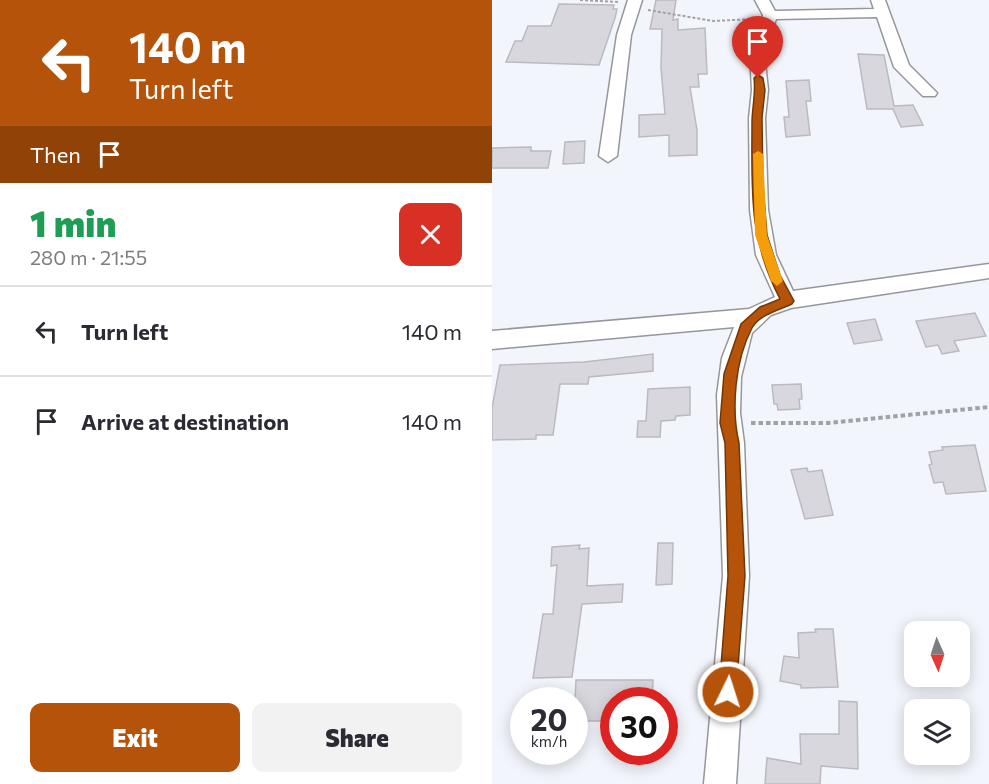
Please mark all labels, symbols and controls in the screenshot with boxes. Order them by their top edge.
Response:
pin [732,16,783,78]
text: 140 m [129,20,246,72]
icon: left [30,24,108,102]
icon: arrive [741,25,774,58]
text: Turn left [129,72,233,105]
icon: arrive [93,138,126,171]
text: Then [30,141,81,168]
text: 1 min [30,200,116,244]
button: close [399,203,462,266]
text: 280 m · 21:55 [30,245,147,269]
icon: left [30,315,63,348]
text: Turn left [81,318,168,345]
text: 140 m [402,318,462,345]
icon: arrive [30,405,63,438]
text: Arrive at destination [81,408,289,435]
text: 140 m [402,408,462,435]
north arrow [904,621,970,687]
map controls [904,621,970,765]
position arrow [696,660,760,724]
speed limit sign: 30 [600,687,678,765]
button: layers [904,699,970,765]
text: 20 [531,700,567,737]
button: Exit [30,703,240,772]
button: Share [252,703,462,772]
text: km/h [531,732,567,750]

